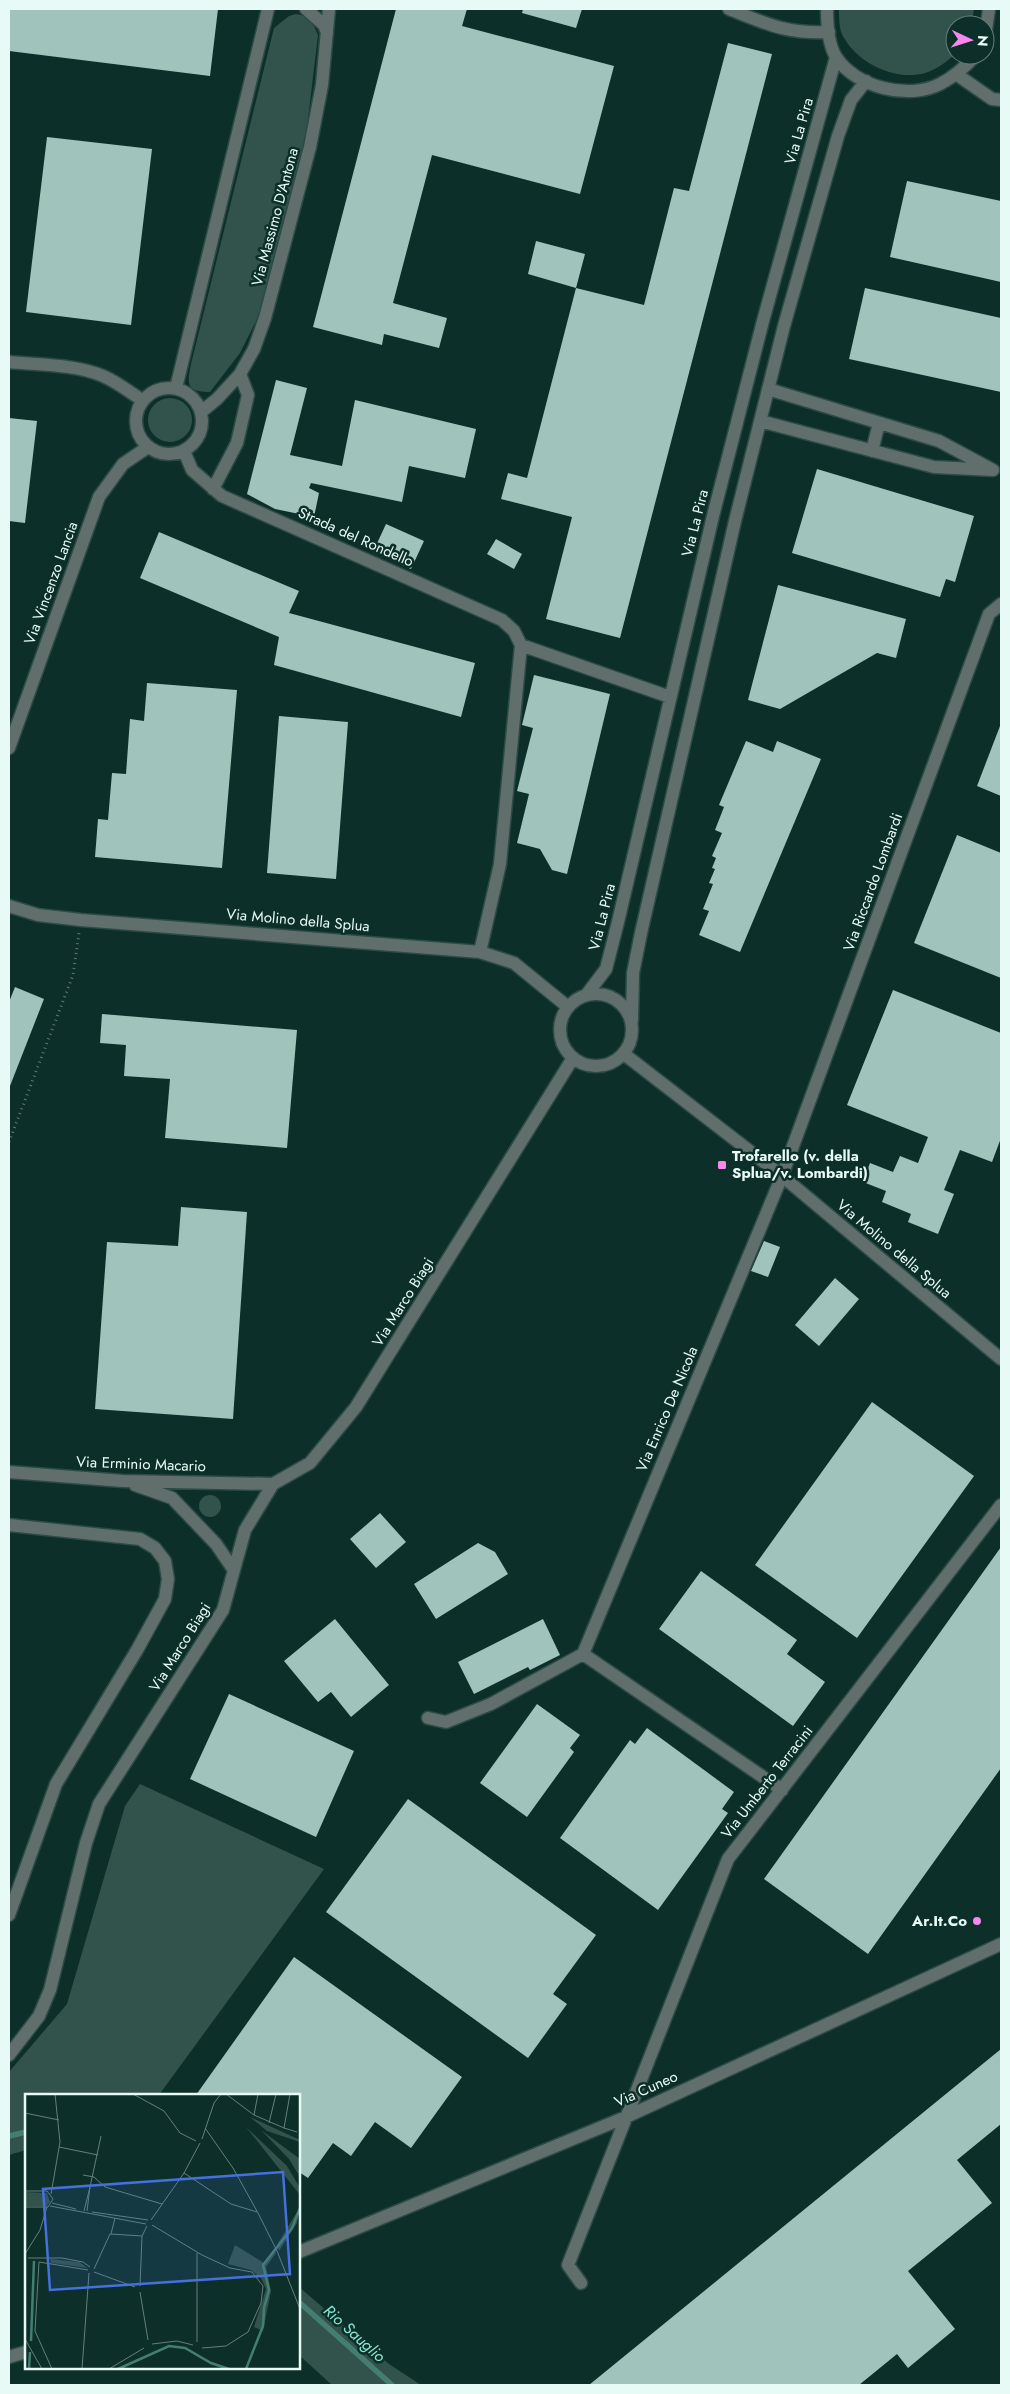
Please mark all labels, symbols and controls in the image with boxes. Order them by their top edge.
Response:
north arrow [945,15,995,65]
text: N [973,35,993,47]
street label: Via La Pira [779,95,819,167]
street label: Via Massimo D'Antona [246,145,304,289]
street label: Via La Pira [676,487,714,559]
street label: Strada del Rondello [295,502,417,572]
street label: Via Vincenzo Lancia [19,518,83,648]
street label: Via Riccardo Lombardi [838,810,908,954]
street label: Via La Pira [583,881,621,953]
street label: Via Molino della Splua [225,903,371,937]
place label: Trofarello (v. della Splua/v. Lombardi) [732,1145,868,1184]
marker: Trofarello (v. della Splua/v. Lombardi) [716,1159,728,1171]
street label: Via Molino della Splua [832,1194,956,1304]
street label: Via Marco Biagi [367,1253,439,1351]
street label: Via Enrico De Nicola [631,1343,703,1475]
street label: Via Erminio Macario [76,1451,206,1477]
street label: Via Marco Biagi [144,1598,216,1696]
street label: Via Umberto Terracini [716,1721,818,1843]
place label: Ar.It.Co [911,1910,967,1932]
marker: Ar.It.Co [971,1915,983,1927]
street label: Via Cuneo [611,2065,681,2113]
inset map [25,2094,300,2369]
water label: Rio Sauglio [319,2299,391,2368]

